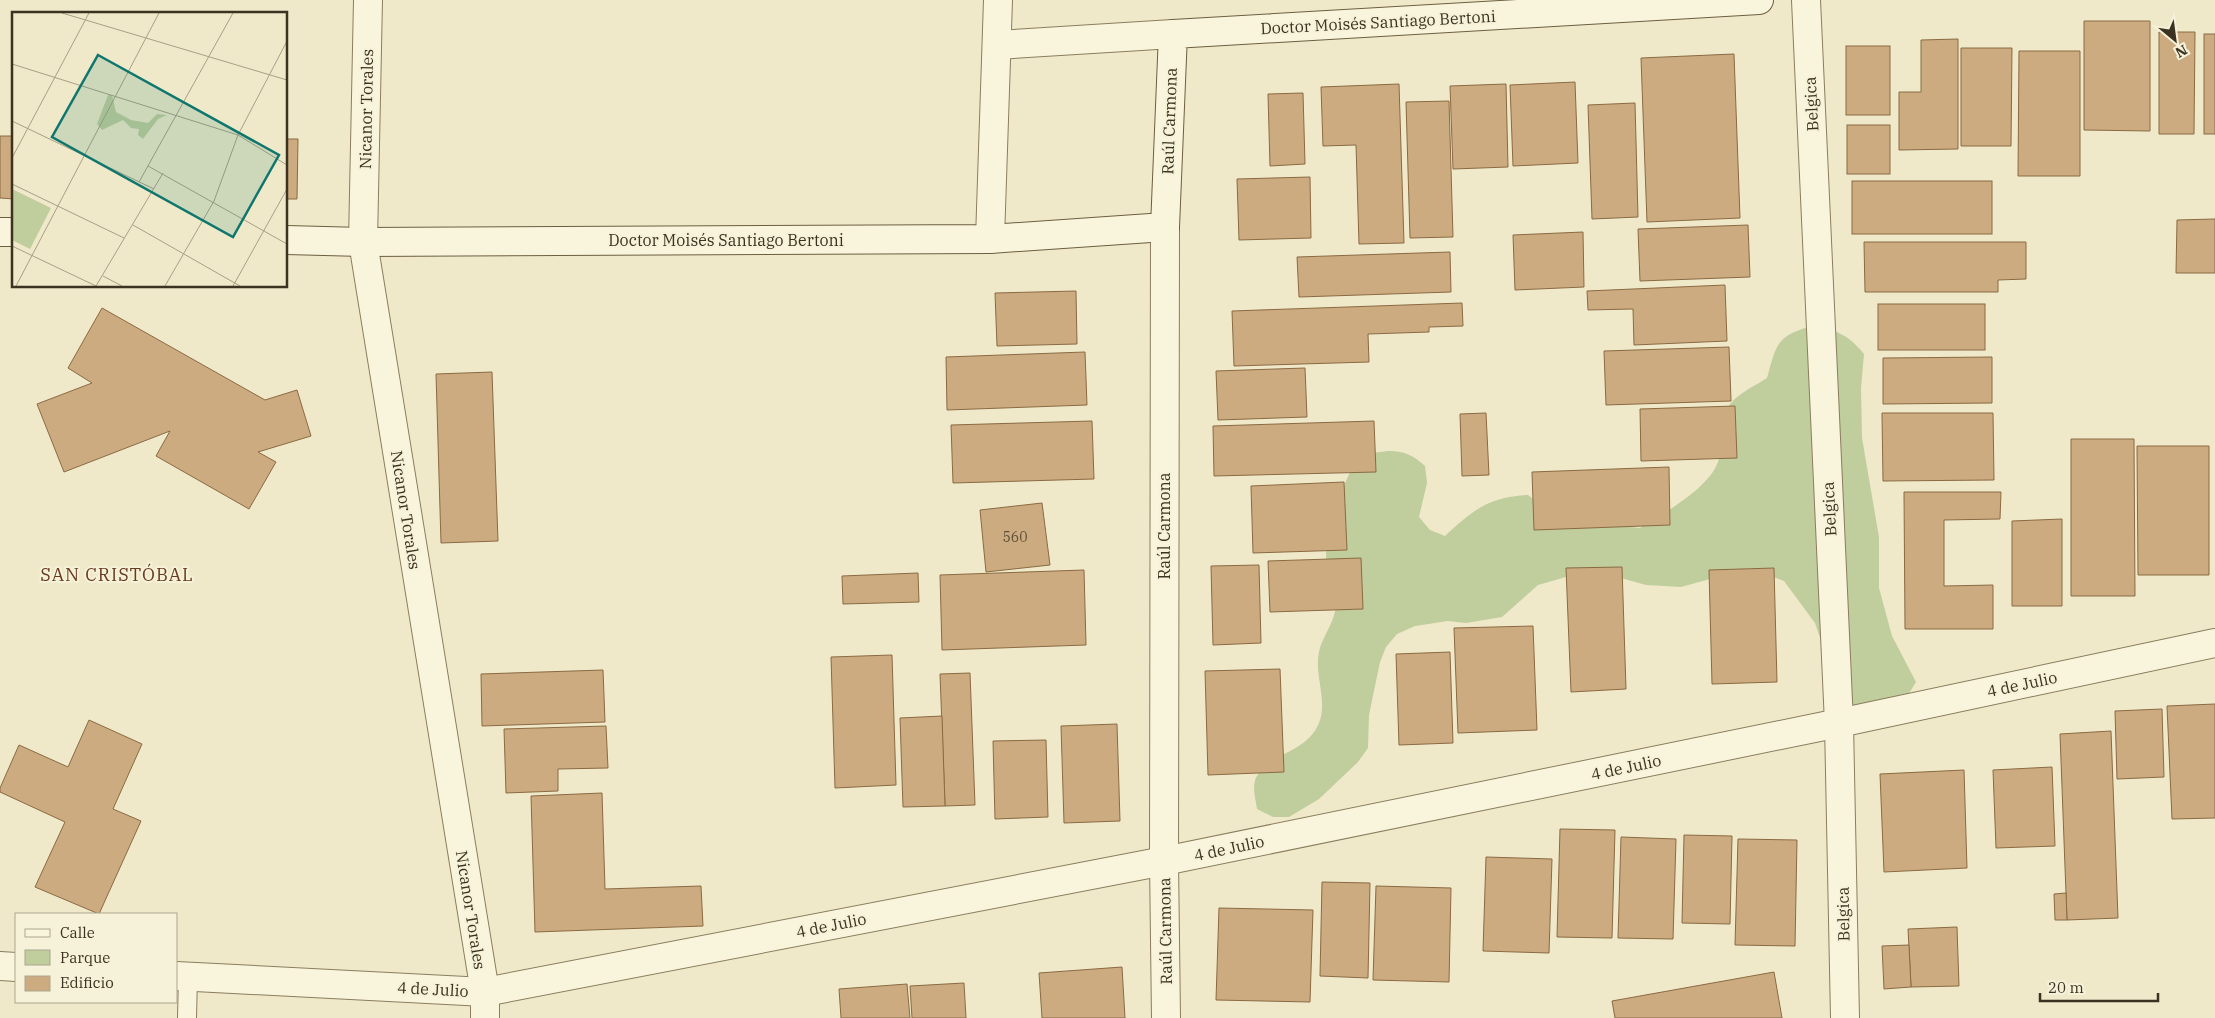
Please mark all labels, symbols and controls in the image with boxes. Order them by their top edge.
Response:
street label: Doctor Moisés Santiago Bertoni [1260,6,1496,38]
inset map [12,12,288,288]
north arrow [2150,15,2200,65]
text: N [2172,41,2191,62]
street label: Nicanor Torales [355,49,377,169]
street label: Raúl Carmona [1157,67,1181,175]
street label: Belgica [1800,76,1822,132]
street label: Doctor Moisés Santiago Bertoni [608,230,844,250]
street label: Nicanor Torales [387,449,425,571]
street label: Raúl Carmona [1154,472,1174,580]
street label: Belgica [1818,481,1840,537]
house number: 560 [1002,528,1028,546]
district label: SAN CRISTÓBAL [40,563,194,586]
street label: 4 de Julio [1985,667,2059,701]
street label: 4 de Julio [1589,750,1663,784]
street label: 4 de Julio [1192,831,1266,865]
street label: Nicanor Torales [452,849,490,971]
street label: Raúl Carmona [1154,877,1176,985]
street label: Belgica [1833,886,1853,942]
street label: 4 de Julio [794,908,868,942]
legend [15,913,178,1003]
text: Calle [60,923,95,942]
text: Parque [60,948,110,967]
scale bar [2040,970,2158,1002]
text: Edificio [60,973,114,992]
street label: 4 de Julio [397,977,469,1001]
text: 20 m [2048,978,2084,997]

